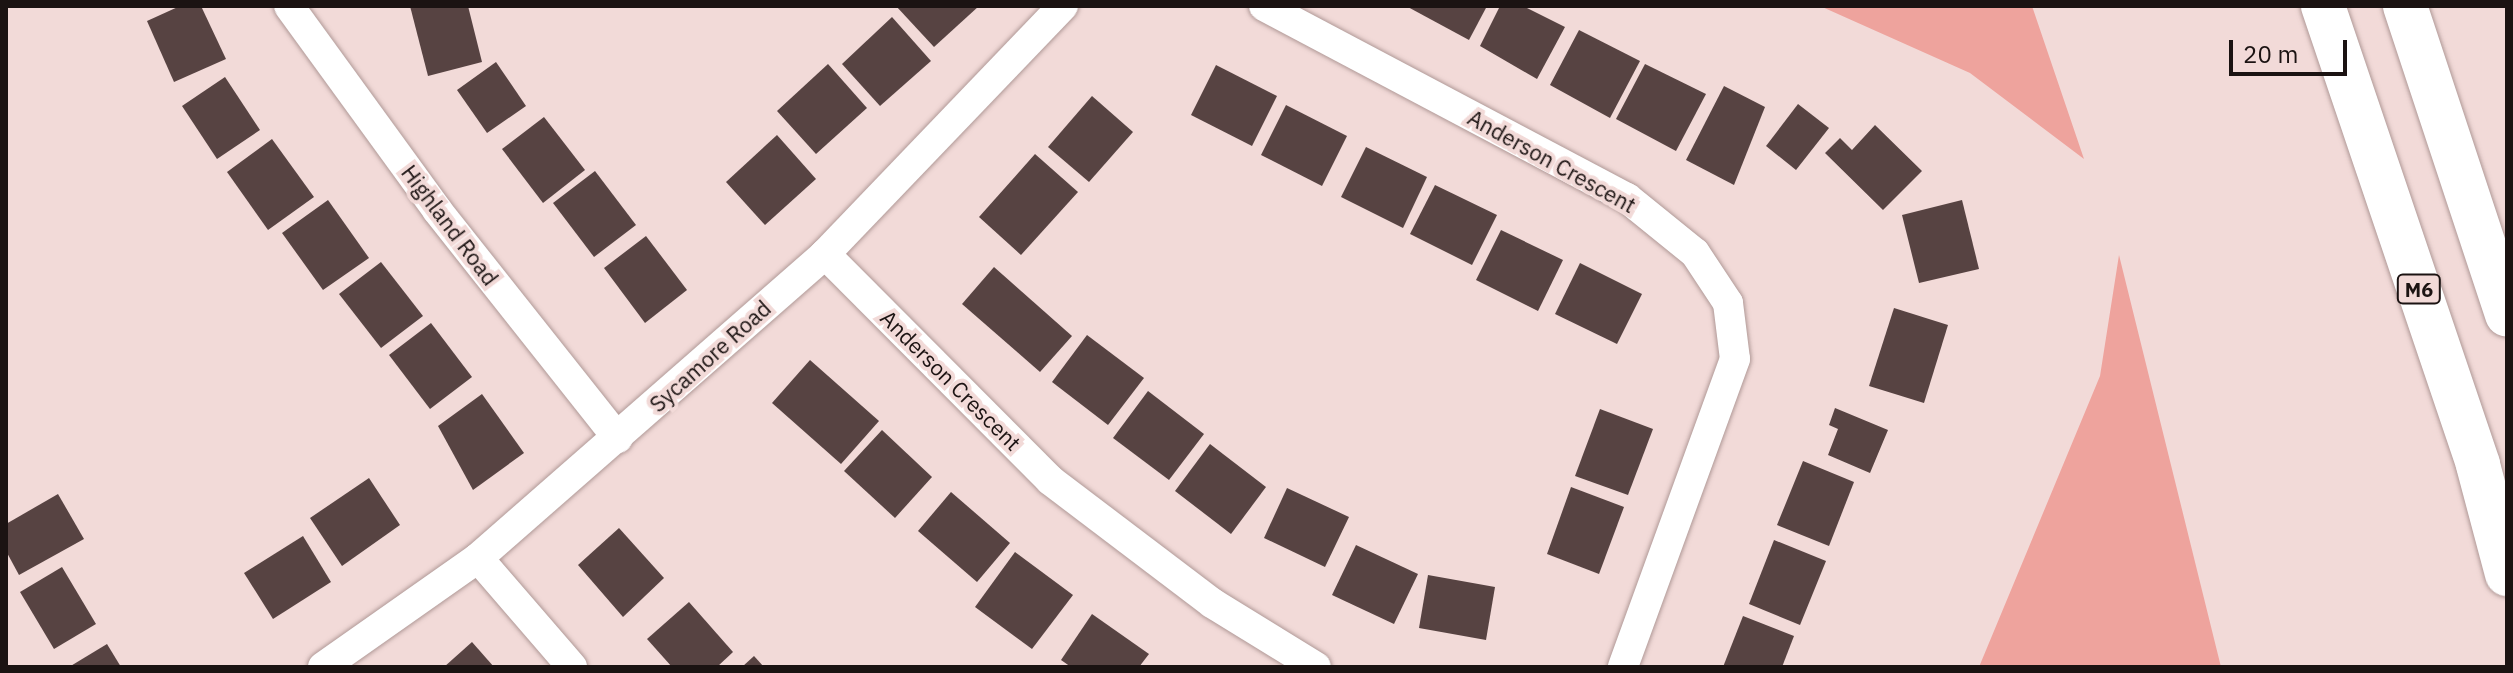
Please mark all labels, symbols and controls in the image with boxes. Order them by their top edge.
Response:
scale bar [2233,24,2351,74]
text: 20 m [2243,38,2298,70]
street label: Anderson Crescent [1463,104,1641,218]
street label: Highland Road [396,160,504,290]
road number: M6 [2395,273,2443,305]
street label: Sycamore Road [644,295,776,417]
street label: Anderson Crescent [875,304,1027,456]

